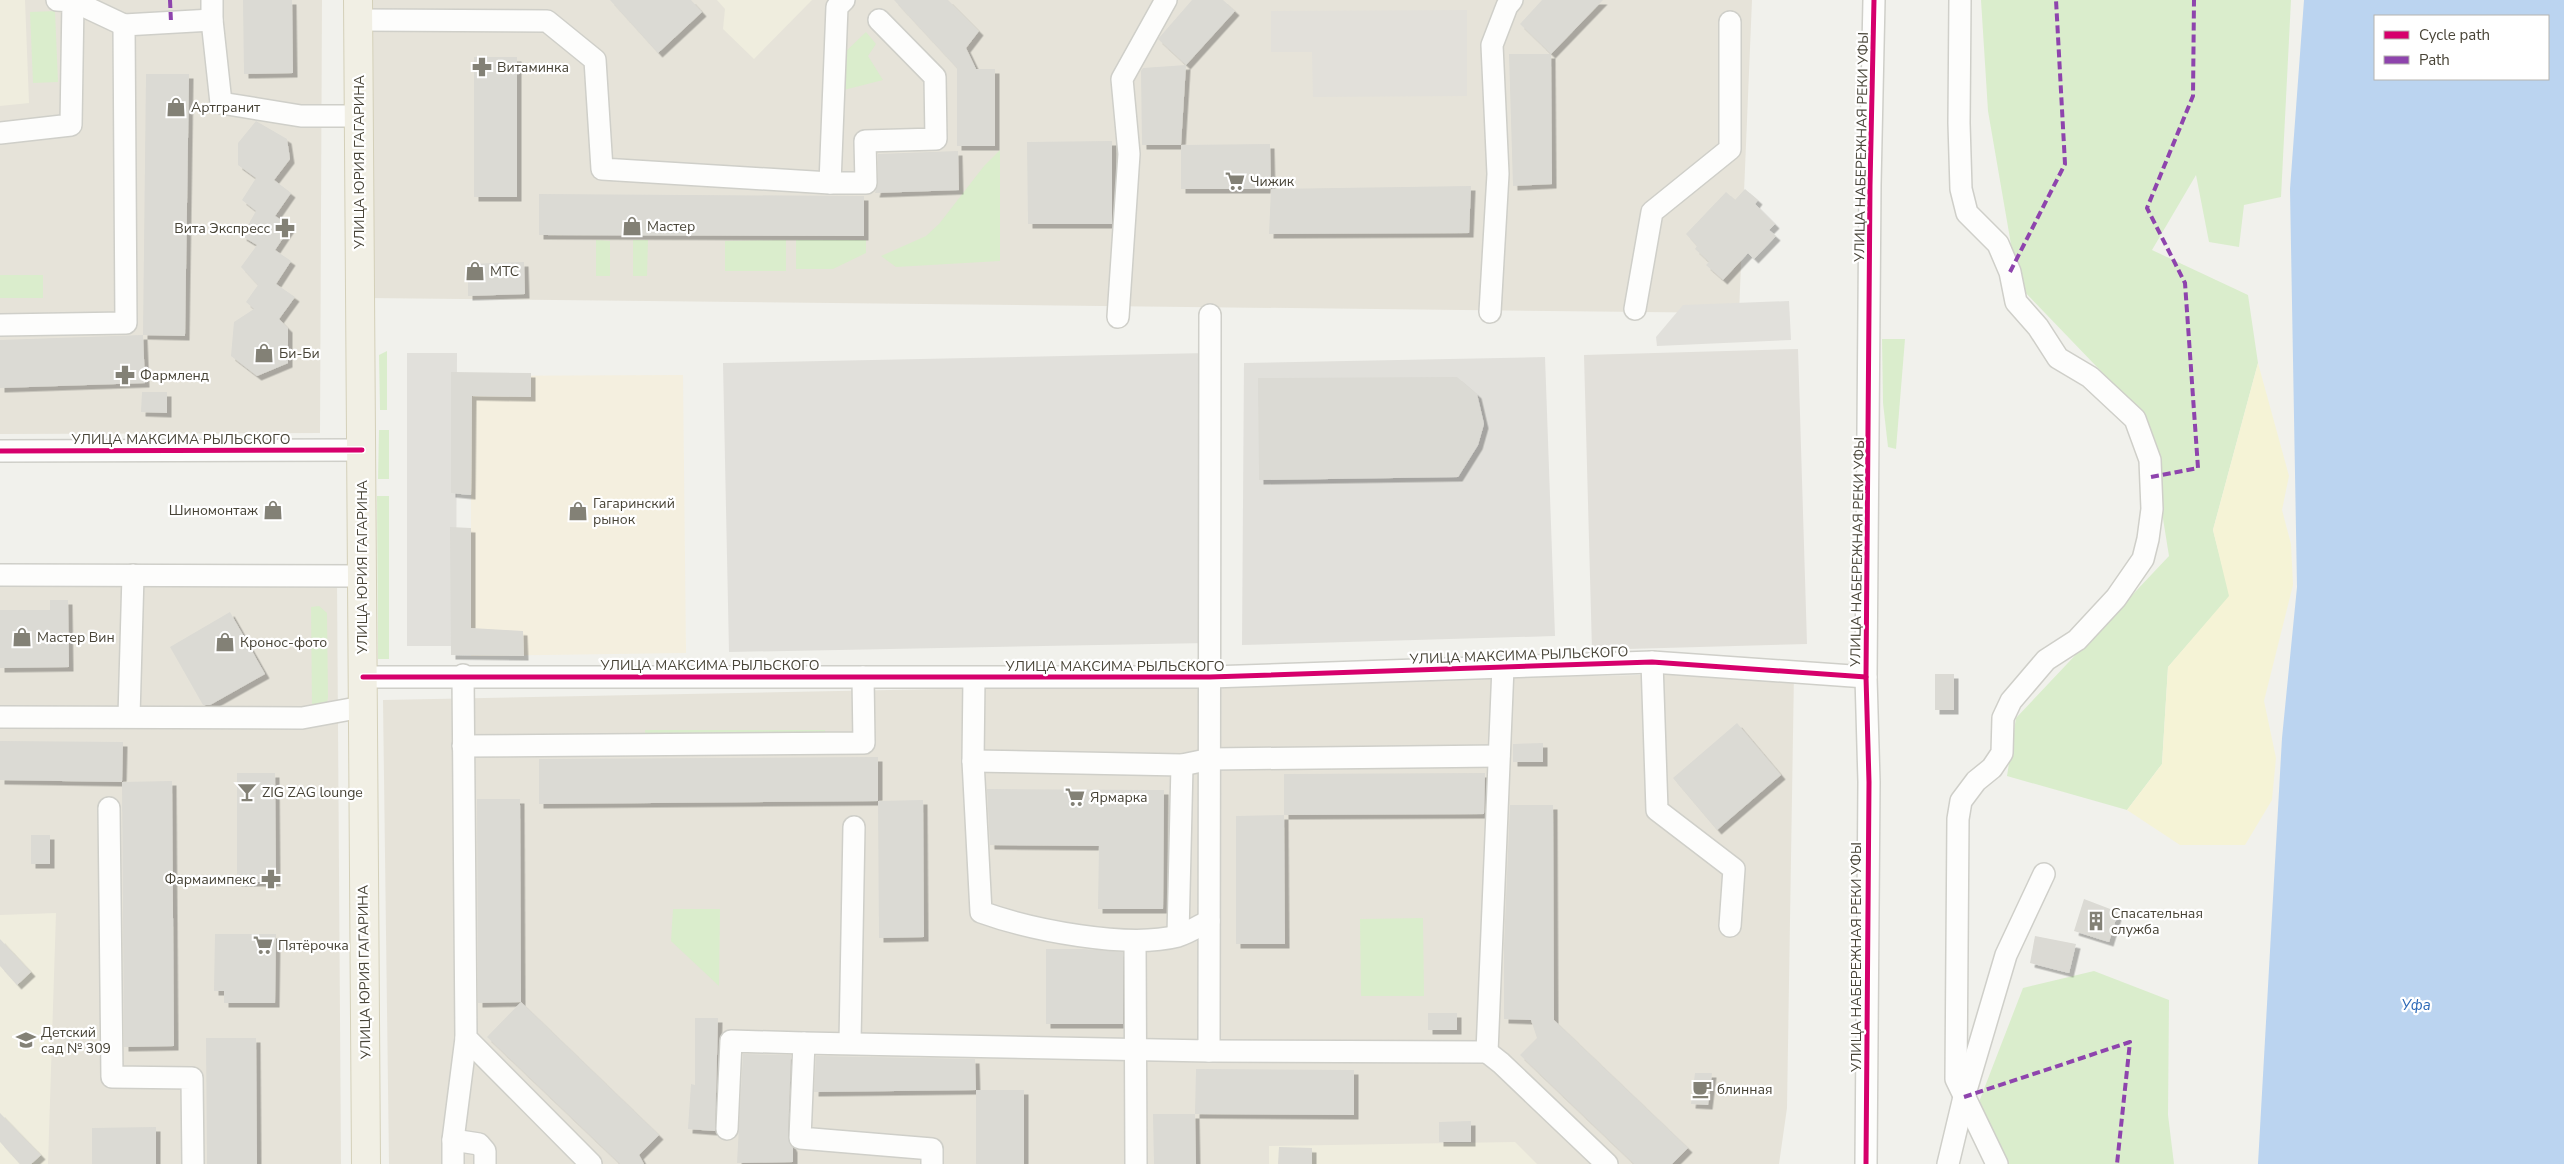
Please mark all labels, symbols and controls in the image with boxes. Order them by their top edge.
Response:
legend [2374,15,2549,80]
text: Cycle path [2419,25,2490,45]
street label: УЛИЦА НАБЕРЕЖНАЯ РЕКИ УФЫ [1850,32,1873,263]
text: Path [2419,50,2450,70]
pharmacy icon: Витаминка [471,56,493,78]
place label: Витаминка [497,58,569,77]
street label: УЛИЦА ЮРИЯ ГАГАРИНА [350,75,369,250]
shop icon: Артгранит [165,96,187,118]
place label: Артгранит [191,98,261,117]
supermarket icon: Чижик [1224,170,1246,192]
place label: Чижик [1250,172,1295,191]
shop icon: Мастер [621,215,643,237]
pharmacy icon: Вита Экспресс [274,217,296,239]
place label: Мастер [647,217,695,236]
place label: Вита Экспресс [174,219,270,238]
shop icon: МТС [464,260,486,282]
place label: МТС [490,262,519,281]
shop icon: Би-Би [253,342,275,364]
place label: Би-Би [279,344,320,363]
pharmacy icon: Фармленд [114,364,136,386]
place label: Фармленд [140,366,209,385]
street label: УЛИЦА МАКСИМА РЫЛЬСКОГО [71,430,290,449]
street label: УЛИЦА НАБЕРЕЖНАЯ РЕКИ УФЫ [1846,437,1869,668]
street label: УЛИЦА ЮРИЯ ГАГАРИНА [353,480,372,655]
place label: Гагаринский рынок [593,494,675,529]
shop icon: Шиномонтаж [262,499,284,521]
shop icon: Гагаринский рынок [567,500,589,522]
place label: Шиномонтаж [169,501,258,520]
shop icon: Мастер Вин [11,626,33,648]
place label: Мастер Вин [37,628,115,647]
shop icon: Кронос-фото [214,631,236,653]
place label: Кронос-фото [240,633,327,652]
street label: УЛИЦА МАКСИМА РЫЛЬСКОГО [1408,642,1629,669]
street label: УЛИЦА МАКСИМА РЫЛЬСКОГО [600,656,819,675]
street label: УЛИЦА МАКСИМА РЫЛЬСКОГО [1005,657,1224,676]
bar icon: ZIG ZAG lounge [236,781,258,803]
place label: ZIG ZAG lounge [262,783,363,802]
supermarket icon: Ярмарка [1064,786,1086,808]
place label: Ярмарка [1090,788,1148,807]
street label: УЛИЦА НАБЕРЕЖНАЯ РЕКИ УФЫ [1847,842,1866,1073]
pharmacy icon: Фармаимпекс [260,868,282,890]
place label: Фармаимпекс [164,870,256,889]
street label: УЛИЦА ЮРИЯ ГАГАРИНА [353,885,376,1060]
place label: Спасательная служба [2111,904,2203,939]
building icon: Спасательная служба [2085,910,2107,932]
supermarket icon: Пятёрочка [252,934,274,956]
place label: Пятёрочка [278,936,349,955]
water label: Уфа [2401,995,2431,1015]
place label: Детский сад № 309 [41,1023,111,1058]
school or university icon: Детский сад № 309 [15,1029,37,1051]
cafe icon: блинная [1691,1078,1713,1100]
place label: блинная [1717,1080,1773,1099]

